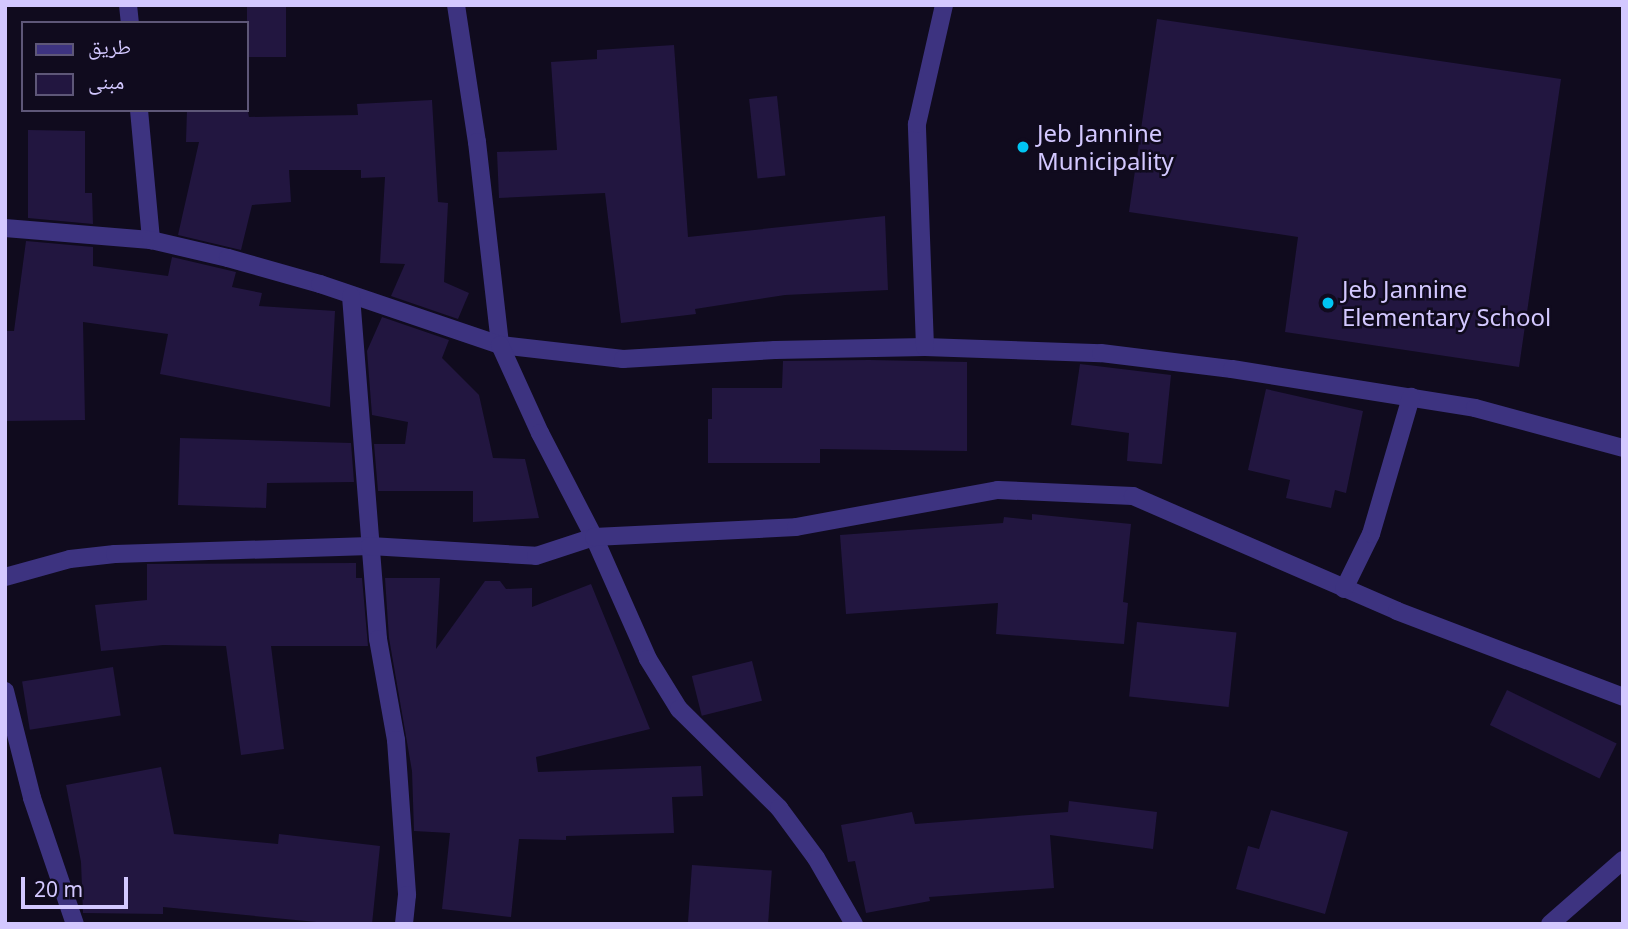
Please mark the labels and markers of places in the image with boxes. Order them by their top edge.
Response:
place label: Jeb Jannine Municipality [1037,119,1174,175]
marker: Jeb Jannine Municipality [1015,139,1031,155]
place label: Jeb Jannine Elementary School [1342,275,1551,331]
marker: Jeb Jannine Elementary School [1320,295,1336,311]

